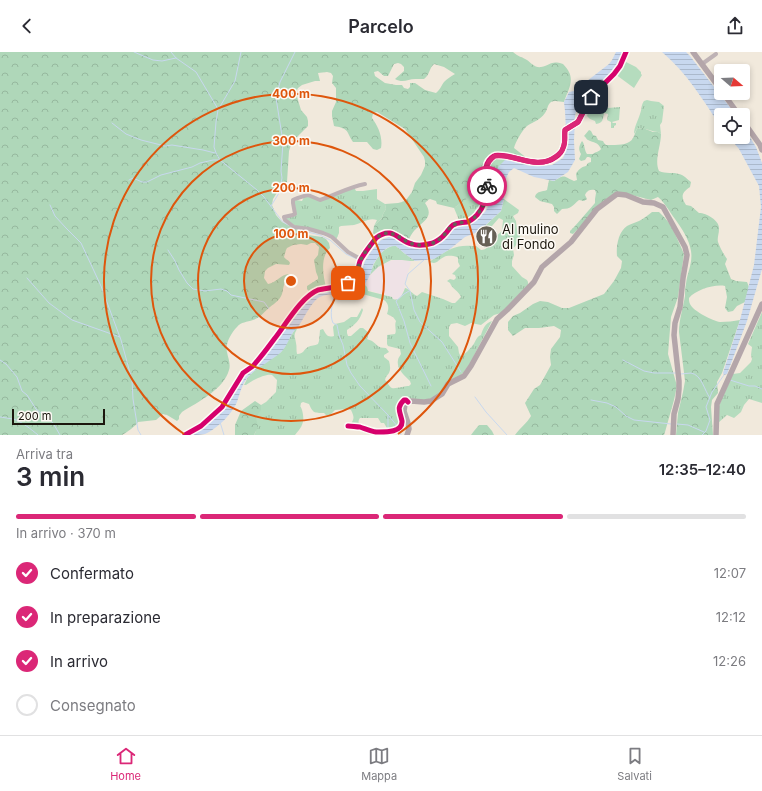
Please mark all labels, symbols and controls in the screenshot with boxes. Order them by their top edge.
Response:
icon: back [16,15,38,37]
icon: share [724,15,746,37]
text: Parcelo [348,16,414,37]
north arrow [714,64,750,100]
map controls [714,64,750,144]
pin [574,80,608,114]
text: 400 m [272,86,310,101]
icon: home [580,86,602,108]
button: locate [714,108,750,144]
text: 300 m [272,133,310,148]
courier [467,166,507,206]
icon: bike [476,175,498,197]
text: 200 m [272,180,310,195]
place label: Al mulino di Fondo [502,221,559,252]
restaurant icon: Al mulino di Fondo [473,223,499,249]
text: 100 m [273,226,309,241]
pin [331,266,365,300]
icon: bag [337,272,359,294]
centre of rings [284,274,298,288]
scale bar [12,407,105,426]
text: 200 m [18,409,51,423]
text: Arriva tra [16,446,73,462]
text: 12:35–12:40 [659,460,746,479]
text: 3 min [16,461,85,492]
text: In arrivo · 370 m [16,525,116,541]
icon: check [16,562,38,584]
text: Confermato [50,564,134,583]
text: 12:07 [714,565,746,581]
icon: check [16,606,38,628]
text: In preparazione [50,608,161,627]
text: 12:12 [716,609,746,625]
icon: check [16,650,38,672]
text: In arrivo [50,652,108,671]
text: 12:26 [713,653,746,669]
text: Consegnato [50,696,136,715]
tab: Home [110,745,141,783]
tab: Mappa [361,745,397,783]
tab: Salvati [617,745,652,783]

